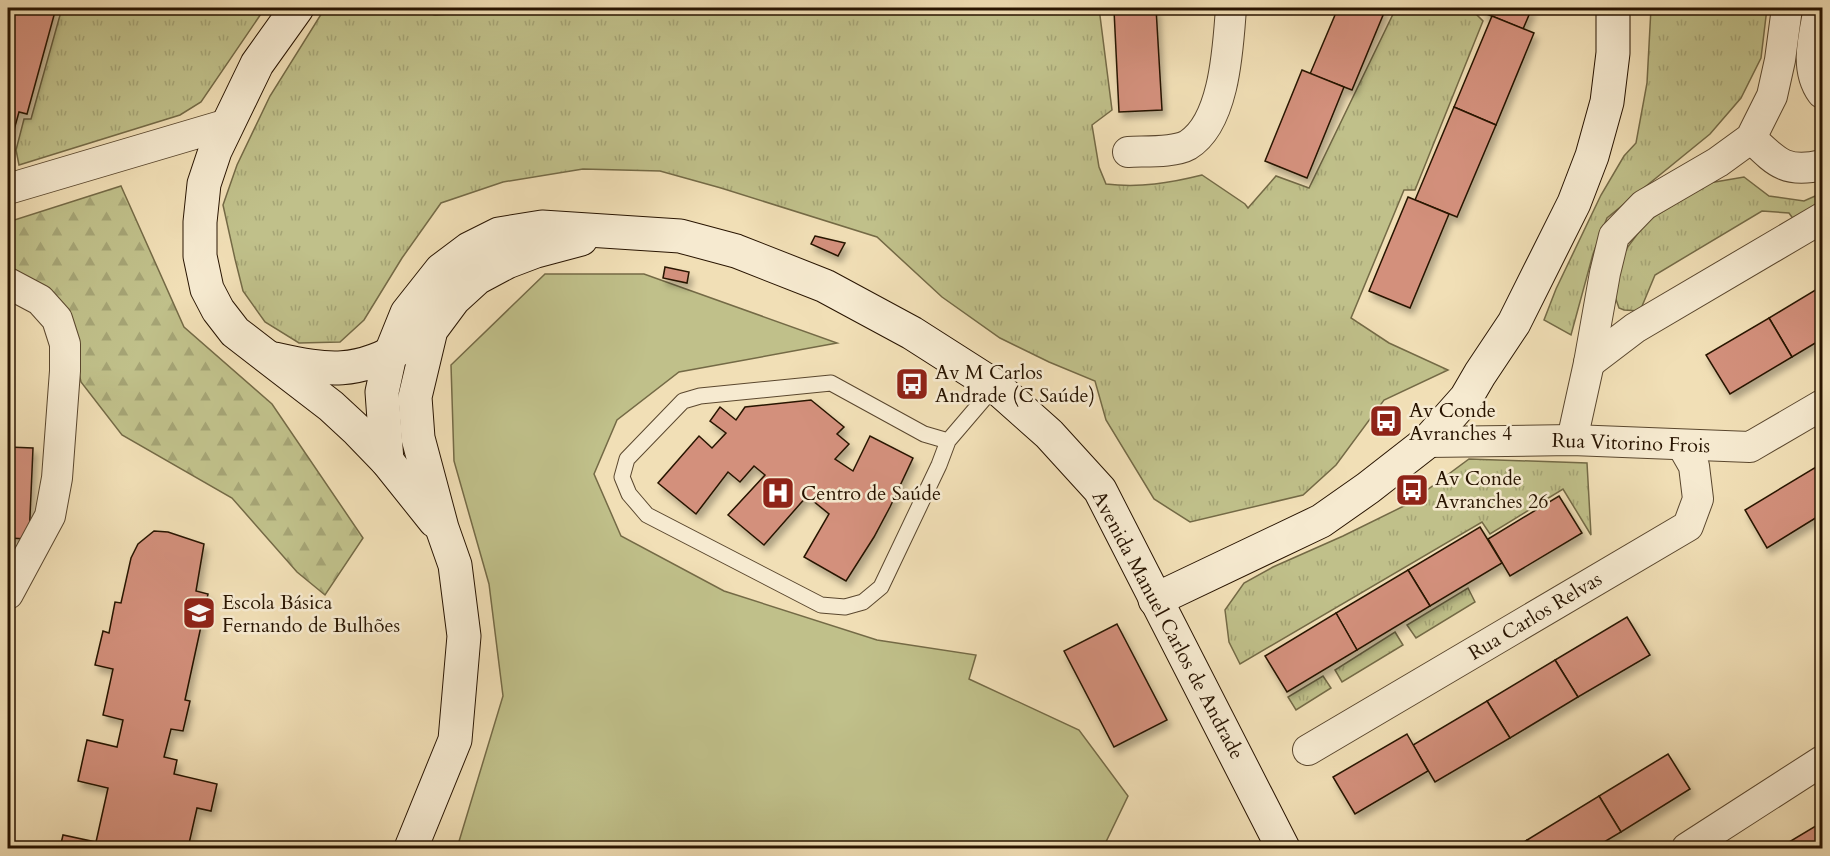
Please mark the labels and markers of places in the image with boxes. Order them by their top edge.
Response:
place label: Av M Carlos Andrade (C Saúde) [935,359,1095,409]
bus stop icon: Av M Carlos Andrade (C Saúde) [894,366,930,402]
place label: Av Conde Avranches 4 [1409,397,1512,447]
bus stop icon: Av Conde Avranches 4 [1368,403,1404,439]
place label: Av Conde Avranches 26 [1435,465,1548,515]
bus stop icon: Av Conde Avranches 26 [1394,472,1430,508]
hospital icon: Centro de Saúde [760,475,796,511]
place label: Centro de Saúde [801,480,941,507]
place label: Escola Básica Fernando de Bulhões [222,589,400,639]
school or university icon: Escola Básica Fernando de Bulhões [181,595,217,631]

